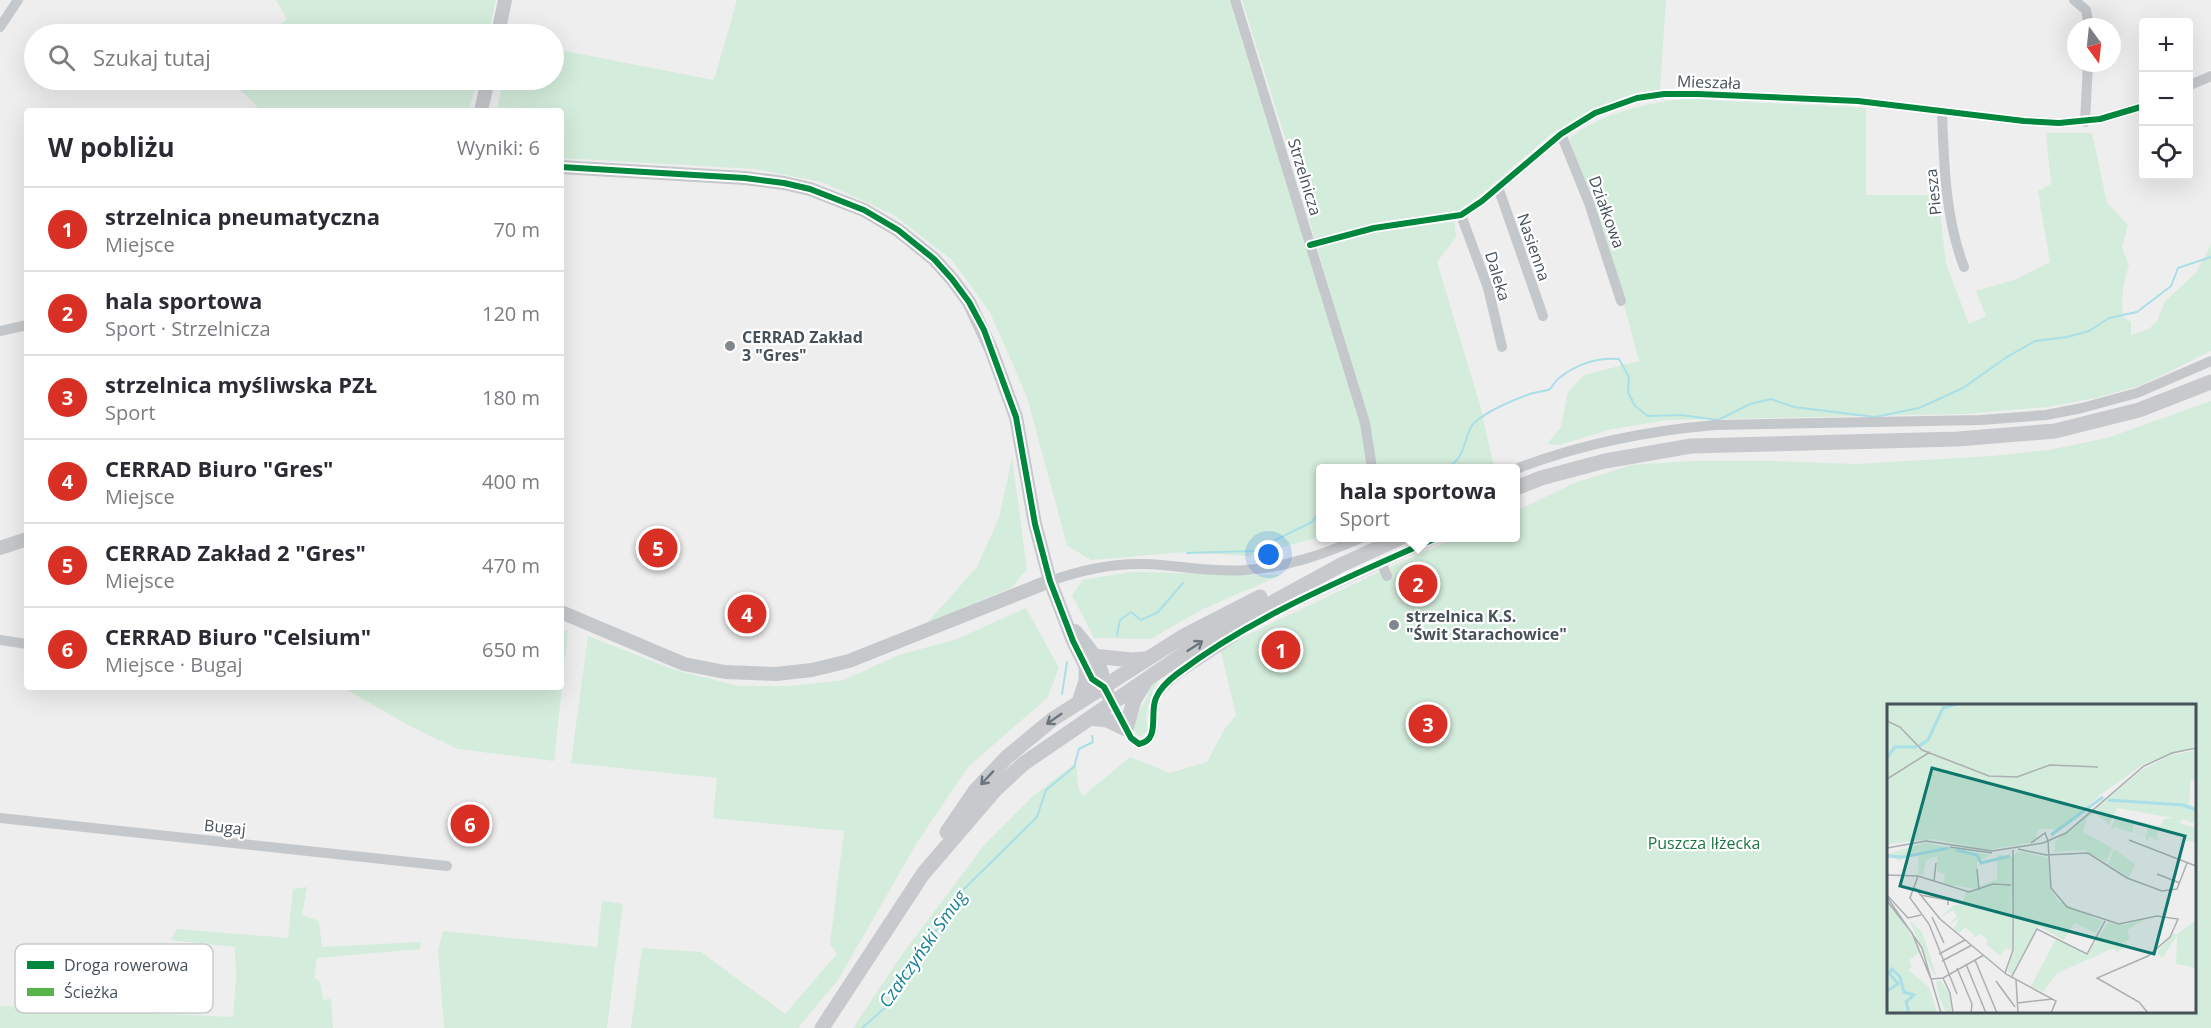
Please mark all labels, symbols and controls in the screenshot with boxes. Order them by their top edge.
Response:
north arrow [2067,18,2121,72]
map controls [2139,18,2193,180]
button: + [2139,18,2193,72]
search box [24,24,564,90]
icon: search [45,41,78,74]
text: Szukaj tutaj [93,42,211,72]
street label: Mieszała [1676,70,1742,94]
button: − [2139,72,2193,126]
button: locate [2139,126,2193,180]
text: W pobliżu [48,129,175,165]
text: Wyniki: 6 [457,134,540,161]
street label: Strzelnicza [1283,136,1327,218]
street label: Piesza [1920,168,1946,216]
street label: Działkowa [1584,173,1630,251]
text: strzelnica pneumatyczna [105,201,380,231]
street label: Nasienna [1512,210,1556,284]
text: 1 [62,216,73,243]
text: 70 m [493,216,540,243]
text: Miejsce [105,231,175,258]
street label: Daleka [1480,248,1516,304]
text: hala sportowa [105,285,262,315]
text: 2 [62,300,73,327]
text: 120 m [482,300,540,327]
text: Sport · Strzelnicza [105,315,271,342]
place label: CERRAD Zakład 3 "Gres" [742,326,863,366]
marker: CERRAD Zakład 3 "Gres" [723,339,737,353]
text: strzelnica myśliwska PZŁ [105,369,377,399]
text: 3 [62,384,73,411]
text: 180 m [482,384,540,411]
text: Sport [105,399,156,426]
text: CERRAD Biuro "Gres" [105,453,333,483]
popup [1316,464,1520,542]
text: 4 [62,468,73,495]
text: 400 m [482,468,540,495]
text: hala sportowa [1339,475,1497,505]
text: Miejsce [105,483,175,510]
text: Sport [1339,505,1390,532]
pin: 5 [638,526,678,570]
text: CERRAD Zakład 2 "Gres" [105,537,366,567]
your location [1254,540,1283,569]
text: 5 [62,552,73,579]
text: 470 m [482,552,540,579]
pin: 2 [1398,562,1438,606]
text: Miejsce [105,567,175,594]
pin: 4 [728,592,766,636]
place label: strzelnica K.S. "Świt Starachowice" [1406,605,1567,645]
marker: strzelnica K.S. "Świt Starachowice" [1387,618,1401,632]
text: CERRAD Biuro "Celsium" [105,621,371,651]
pin: 1 [1262,628,1300,672]
text: 6 [62,636,73,663]
text: 650 m [482,636,540,663]
one-way arrow [1186,640,1202,652]
text: Miejsce · Bugaj [105,651,243,678]
pin: 3 [1408,702,1448,746]
inset map [1887,704,2196,1013]
one-way arrow [1046,713,1062,725]
one-way arrow [980,770,994,785]
pin: 6 [450,802,490,846]
street label: Bugaj [203,814,247,840]
park label: Puszcza Iłżecka [1648,832,1760,854]
water label: Czałczyński Smug [873,884,972,1012]
legend [15,944,213,1013]
text: Droga rowerowa [64,954,189,976]
text: Ścieżka [64,981,118,1003]

